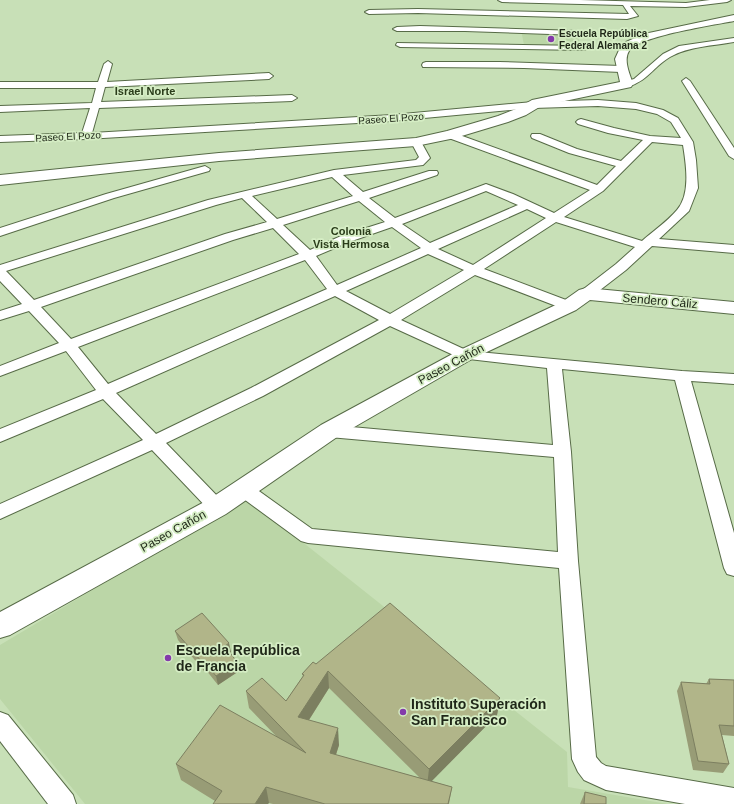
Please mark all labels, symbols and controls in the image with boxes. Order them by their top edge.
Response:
place label: Escuela República Federal Alemana 2 [559,28,648,51]
marker: Escuela República Federal Alemana 2 [546,34,556,44]
district label: Israel Norte [115,85,175,97]
street label: Paseo El Pozo [358,111,425,126]
street label: Paseo El Pozo [35,129,101,144]
district label: Colonia Vista Hermosa [313,225,390,250]
street label: Sendero Cáliz [622,291,698,311]
street label: Paseo Cañón [416,341,486,387]
street label: Paseo Cañón [138,507,208,555]
place label: Escuela República de Francia [176,642,300,674]
marker: Escuela República de Francia [163,653,173,663]
place label: Instituto Superación San Francisco [411,696,546,728]
marker: Instituto Superación San Francisco [398,707,408,717]

